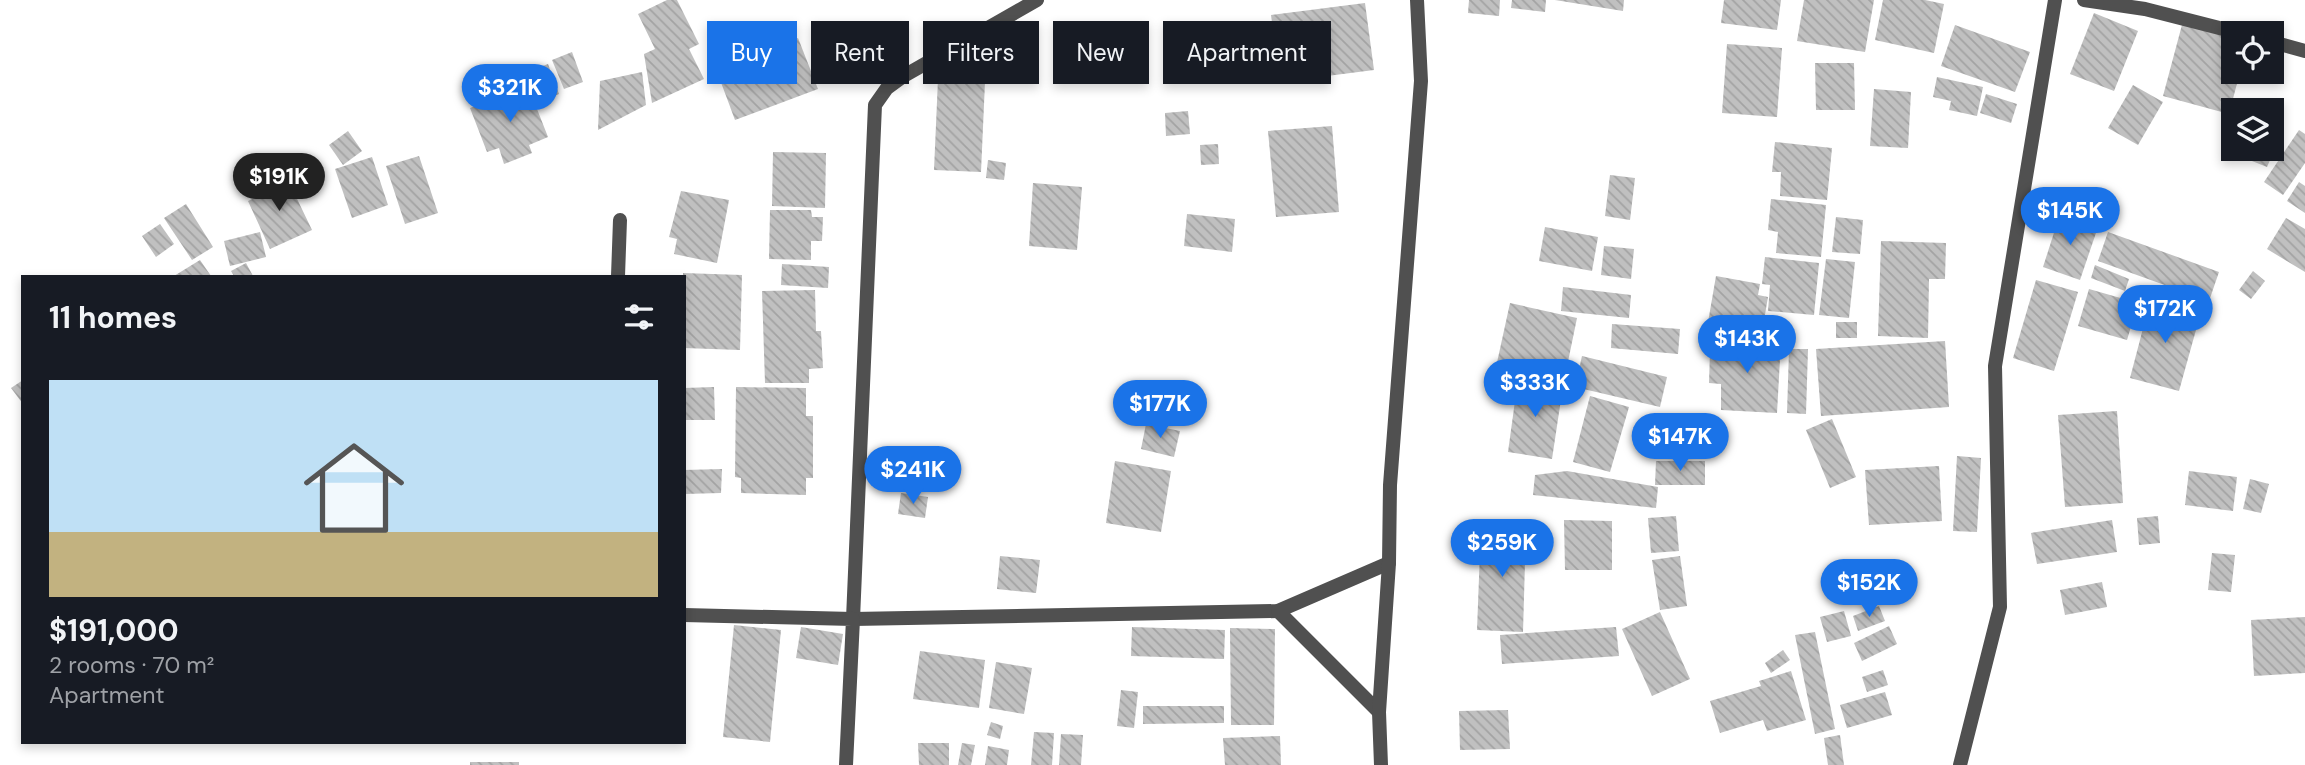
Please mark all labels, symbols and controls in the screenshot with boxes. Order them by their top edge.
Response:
chip: Buy [707,21,797,84]
chip: Rent [811,21,909,84]
chip: Filters [923,21,1039,84]
chip: New [1053,21,1149,84]
chip: Apartment [1163,21,1331,84]
map controls [2221,21,2284,161]
button: locate [2221,21,2284,84]
pin: $321K [461,64,559,124]
text: $321K [478,72,542,102]
button: layers [2221,98,2284,161]
pin: $191K [230,154,328,213]
text: $191K [249,161,309,191]
pin: $145K [2021,188,2119,247]
text: $145K [2037,195,2103,225]
pin: $172K [2116,286,2214,345]
text: $172K [2134,293,2196,323]
text: 11 homes [49,298,177,337]
icon: filters [620,298,658,336]
pin: $143K [1698,316,1796,375]
text: $143K [1714,323,1780,353]
pin: $333K [1486,360,1584,419]
text: $333K [1500,367,1570,397]
pin: $177K [1111,380,1209,440]
text: $177K [1129,388,1191,418]
pin: $147K [1631,414,1729,473]
text: $147K [1648,421,1712,451]
icon: home [291,425,417,551]
pin: $241K [864,447,962,506]
text: $241K [880,454,946,484]
pin: $259K [1453,520,1551,579]
text: $259K [1467,527,1537,557]
pin: $152K [1820,560,1918,619]
text: $152K [1837,567,1901,597]
text: $191,000 [49,611,179,650]
text: 2 rooms · 70 m² [49,650,214,680]
text: Apartment [49,680,164,710]

